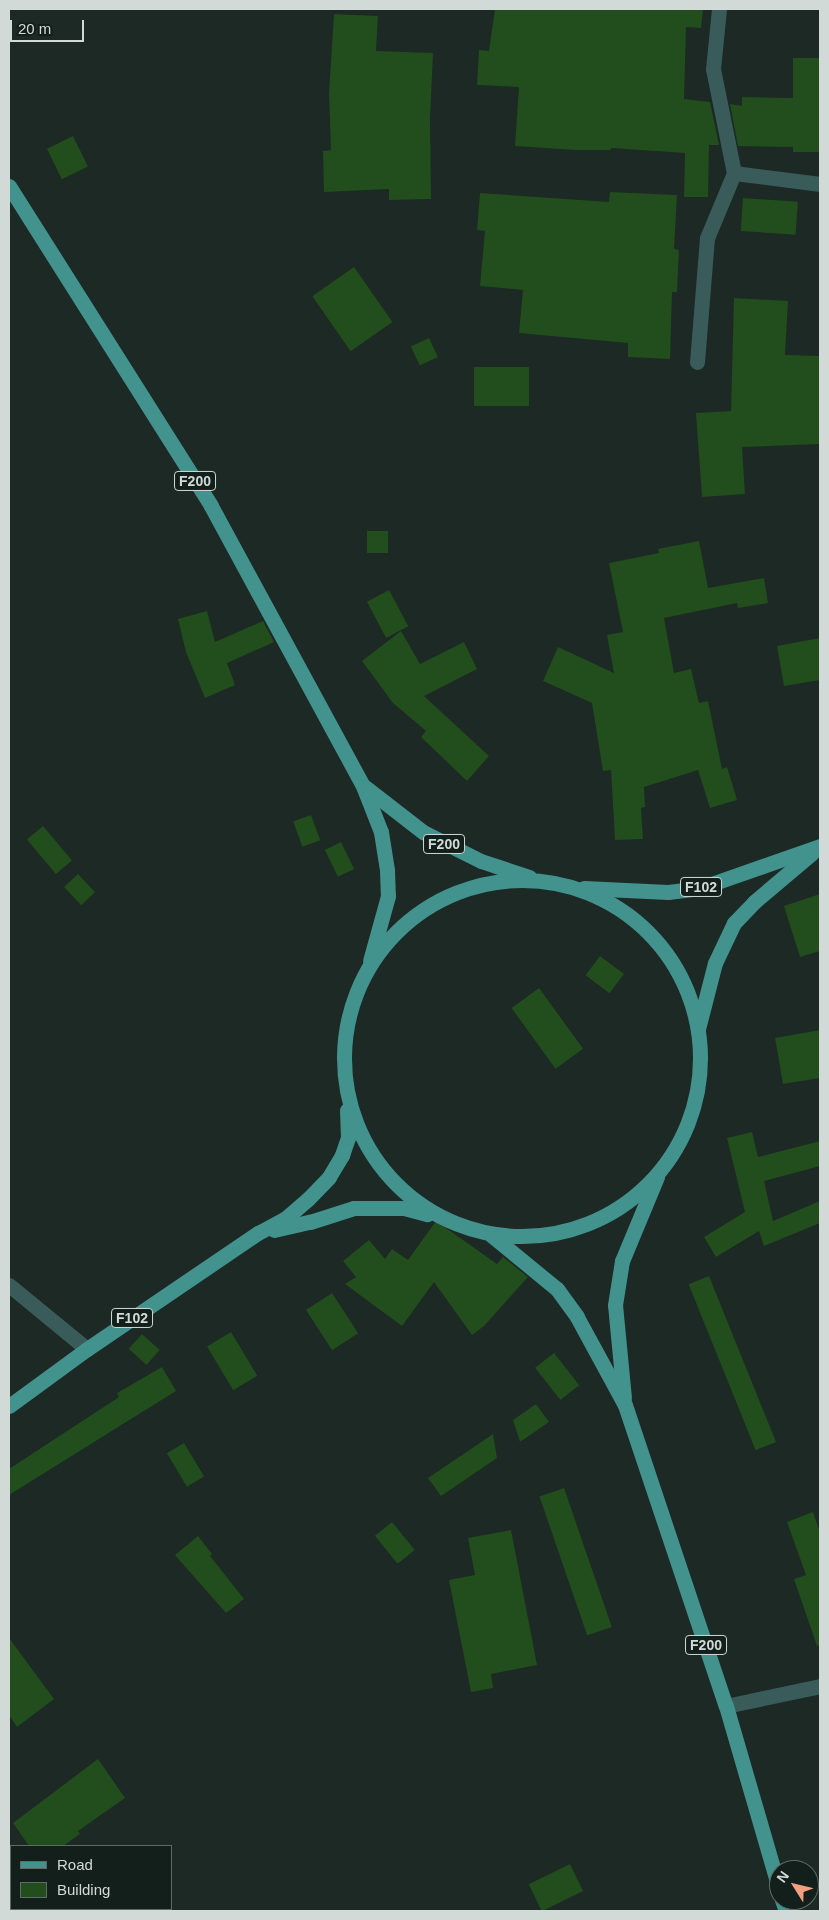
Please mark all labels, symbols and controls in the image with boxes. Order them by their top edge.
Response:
scale bar [12,10,86,42]
text: 20 m [18,20,51,37]
road number: F200 [174,470,216,492]
road number: F200 [423,832,465,856]
road number: F102 [680,876,722,899]
road number: F102 [111,1306,153,1330]
road number: F200 [685,1634,727,1656]
legend [10,1845,172,1910]
text: Road [57,1856,93,1873]
north arrow [769,1860,819,1910]
text: N [773,1868,792,1886]
text: Building [57,1881,110,1898]

